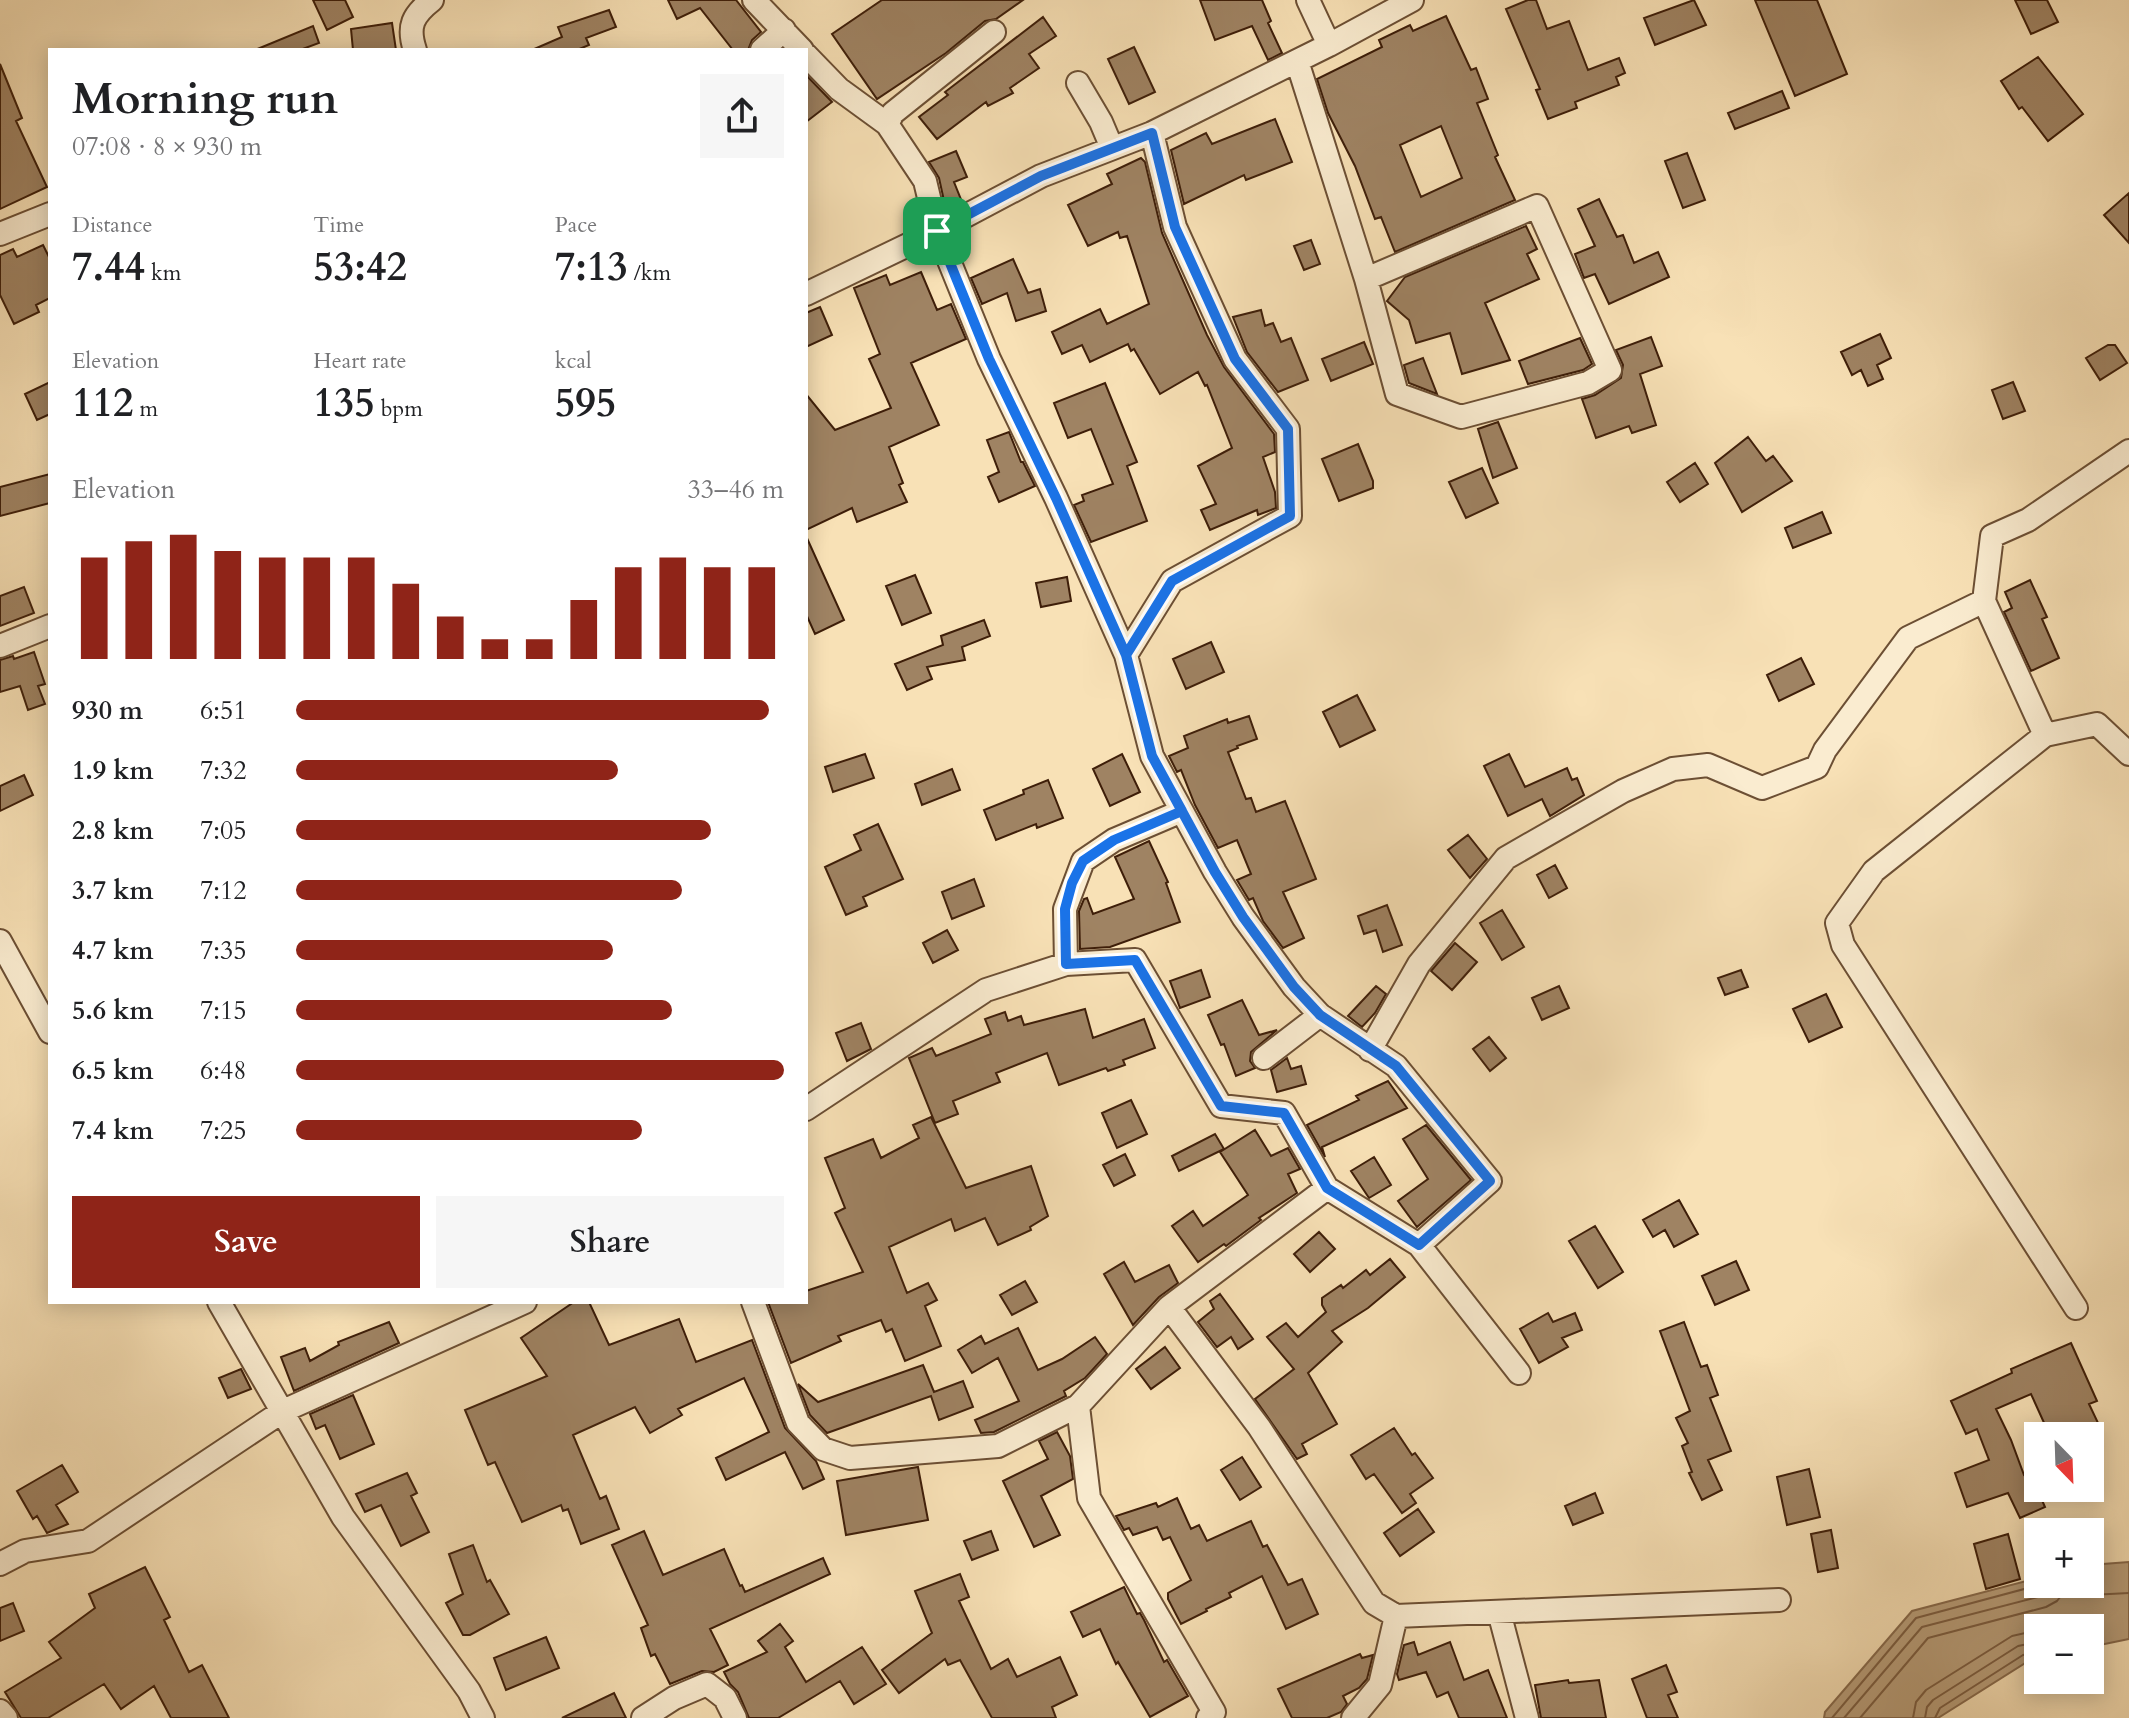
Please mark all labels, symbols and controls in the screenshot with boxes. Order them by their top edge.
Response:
text: Morning run [72,69,338,129]
button: share [700,74,784,158]
text: 07:08 · 8 × 930 m [72,129,262,164]
pin [903,197,971,265]
icon: arrive [915,209,959,253]
text: Distance [72,210,152,240]
text: Time [313,210,364,240]
text: Pace [555,210,597,240]
text: 7.44 [72,240,145,295]
text: 53:42 [313,240,407,295]
text: 7:13 [555,240,628,295]
text: km [145,258,181,288]
text: /km [628,258,671,288]
text: Elevation [72,346,159,376]
text: Heart rate [313,346,407,376]
text: kcal [555,346,592,376]
text: 112 [72,376,133,431]
text: 135 [313,376,375,431]
text: 595 [555,376,616,431]
text: m [133,394,158,424]
text: bpm [375,394,423,424]
text: Elevation [72,472,175,507]
text: 33–46 m [687,472,784,507]
text: 930 m [72,693,143,728]
text: 6:51 [200,693,247,728]
text: 1.9 km [72,753,153,788]
text: 7:32 [200,753,247,788]
text: 2.8 km [72,813,153,848]
text: 7:05 [200,813,247,848]
text: 3.7 km [72,873,153,908]
text: 7:12 [200,873,247,908]
text: 4.7 km [72,933,153,968]
text: 7:35 [200,933,247,968]
text: 5.6 km [72,993,153,1028]
text: 7:15 [200,993,247,1028]
text: 6.5 km [72,1053,153,1088]
text: 6:48 [200,1053,247,1088]
text: 7.4 km [72,1113,153,1148]
text: 7:25 [200,1113,247,1148]
button: Save [72,1196,420,1288]
button: Share [436,1196,784,1288]
north arrow [2024,1422,2104,1502]
map controls [2024,1422,2104,1694]
button: + [2024,1518,2104,1598]
button: − [2024,1614,2104,1694]

